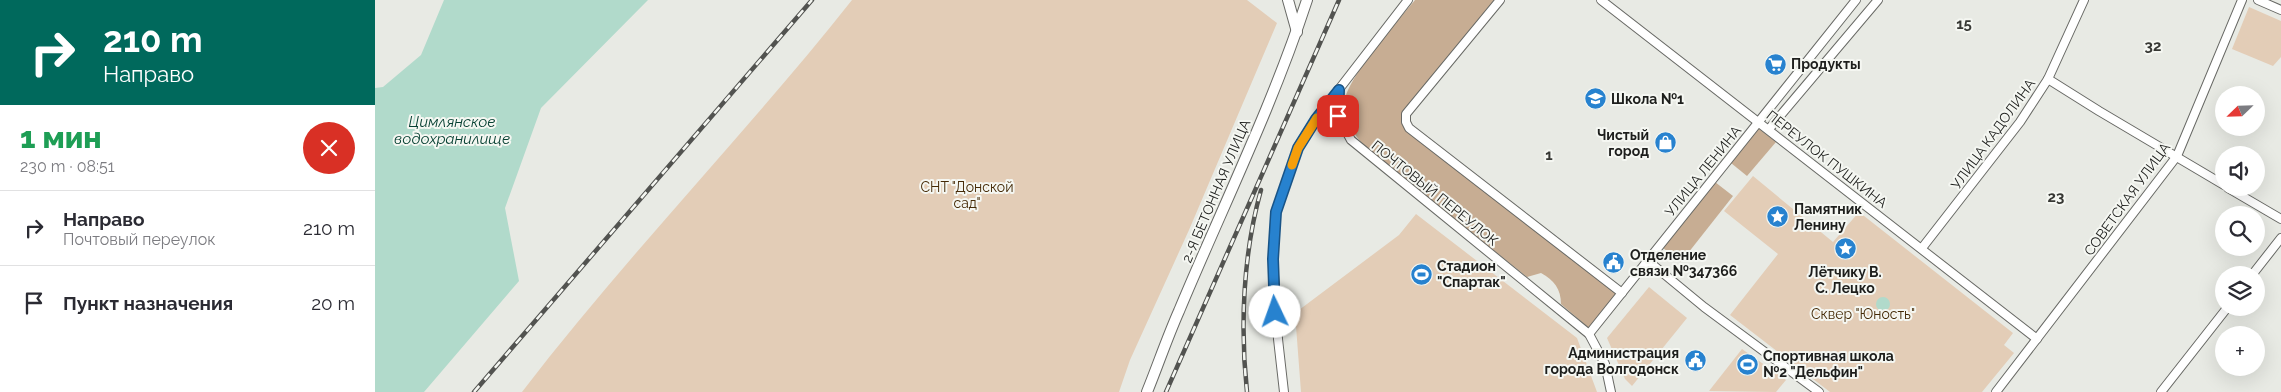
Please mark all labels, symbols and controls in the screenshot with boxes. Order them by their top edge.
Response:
district label: 15 [1956,15,1972,33]
text: 210 m [103,19,203,60]
icon: right [20,20,85,85]
district label: 32 [2145,37,2161,55]
supermarket icon: Продукты [1763,52,1787,76]
place label: Продукты [1791,56,1861,72]
text: Направо [103,61,194,87]
street label: УЛИЦА КАДОЛИНА [1948,75,2039,192]
north arrow [2215,86,2265,136]
map controls [2215,86,2265,376]
school or university icon: Школа №1 [1583,87,1607,111]
place label: Школа №1 [1611,91,1684,107]
pin [1317,95,1359,137]
icon: arrive [1324,102,1352,130]
street label: ПЕРЕУЛОК ПУШКИНА [1764,107,1891,211]
water label: Цимлянское водохранилище [394,113,510,148]
street label: 2-Я БЕТОННАЯ УЛИЦА [1179,117,1254,265]
text: 1 мин [20,120,102,155]
button: close [303,122,355,174]
street label: УЛИЦА ЛЕНИНА [1662,122,1745,219]
place label: Чистый город [1597,127,1649,159]
shop icon: Чистый город [1653,131,1677,155]
street label: ПОЧТОВЫЙ ПЕРЕУЛОК [1369,136,1502,249]
street label: СОВЕТСКАЯ УЛИЦА [2081,139,2174,259]
district label: 1 [1545,146,1553,164]
button: sound [2215,146,2265,196]
text: 230 m · 08:51 [20,157,115,176]
park label: СНТ "Донской сад" [920,179,1014,211]
district label: 23 [2048,188,2064,206]
place label: Памятник Ленину [1794,201,1862,233]
place icon: Памятник Ленину [1766,205,1790,229]
button: search [2215,206,2265,256]
text: Направо [63,208,144,230]
icon: right [20,214,48,242]
text: 210 m [303,217,355,239]
text: Почтовый переулок [63,230,215,249]
place icon: Лётчику В. С. Лецко [1833,237,1857,261]
place label: Отделение связи №347366 [1630,247,1737,279]
public building icon: Отделение связи №347366 [1602,251,1626,275]
place label: Стадион "Спартак" [1437,258,1506,290]
sports icon: Стадион "Спартак" [1409,262,1433,286]
place label: Лётчику В. С. Лецко [1808,264,1882,296]
button: layers [2215,266,2265,316]
position arrow [1248,285,1300,337]
icon: arrive [20,289,48,317]
text: Пункт назначения [63,292,233,314]
text: 20 m [311,292,355,314]
park label: Сквер "Юность" [1811,306,1915,322]
button: + [2215,326,2265,376]
place label: Администрация города Волгодонск [1545,345,1679,377]
place label: Спортивная школа №2 "Дельфин" [1763,348,1894,380]
public building icon: Администрация города Волгодонск [1683,349,1707,373]
sports icon: Спортивная школа №2 "Дельфин" [1735,352,1759,376]

